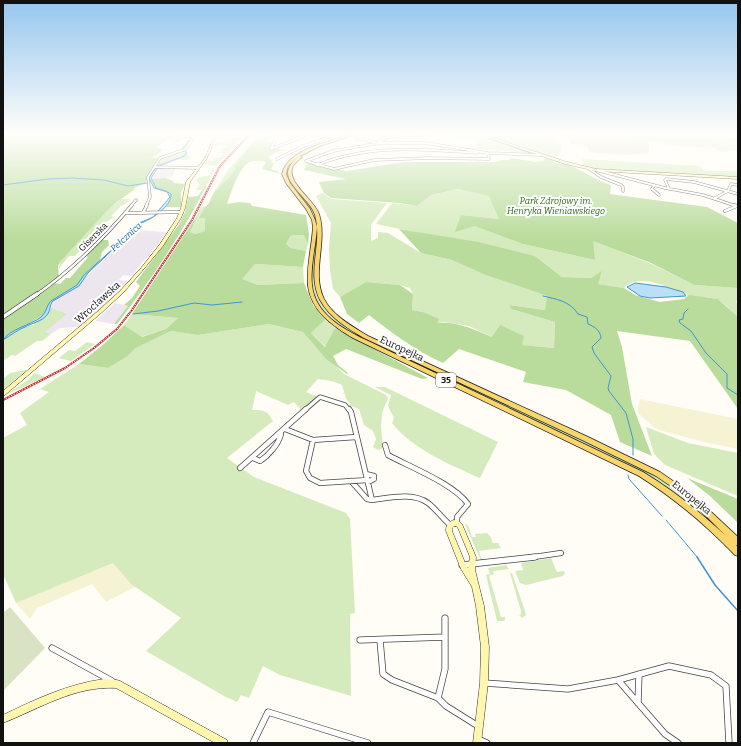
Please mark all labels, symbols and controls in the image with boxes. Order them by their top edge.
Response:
park label: Park Zdrojowy im. Henryka Wieniawskiego [507,196,605,216]
water label: Pełcznica [108,220,144,254]
street label: Giserska [77,221,109,253]
street label: Wrocławska [73,279,123,326]
street label: Europejka [378,334,426,365]
road number: 35 [436,373,456,387]
street label: Europejka [669,478,714,518]

